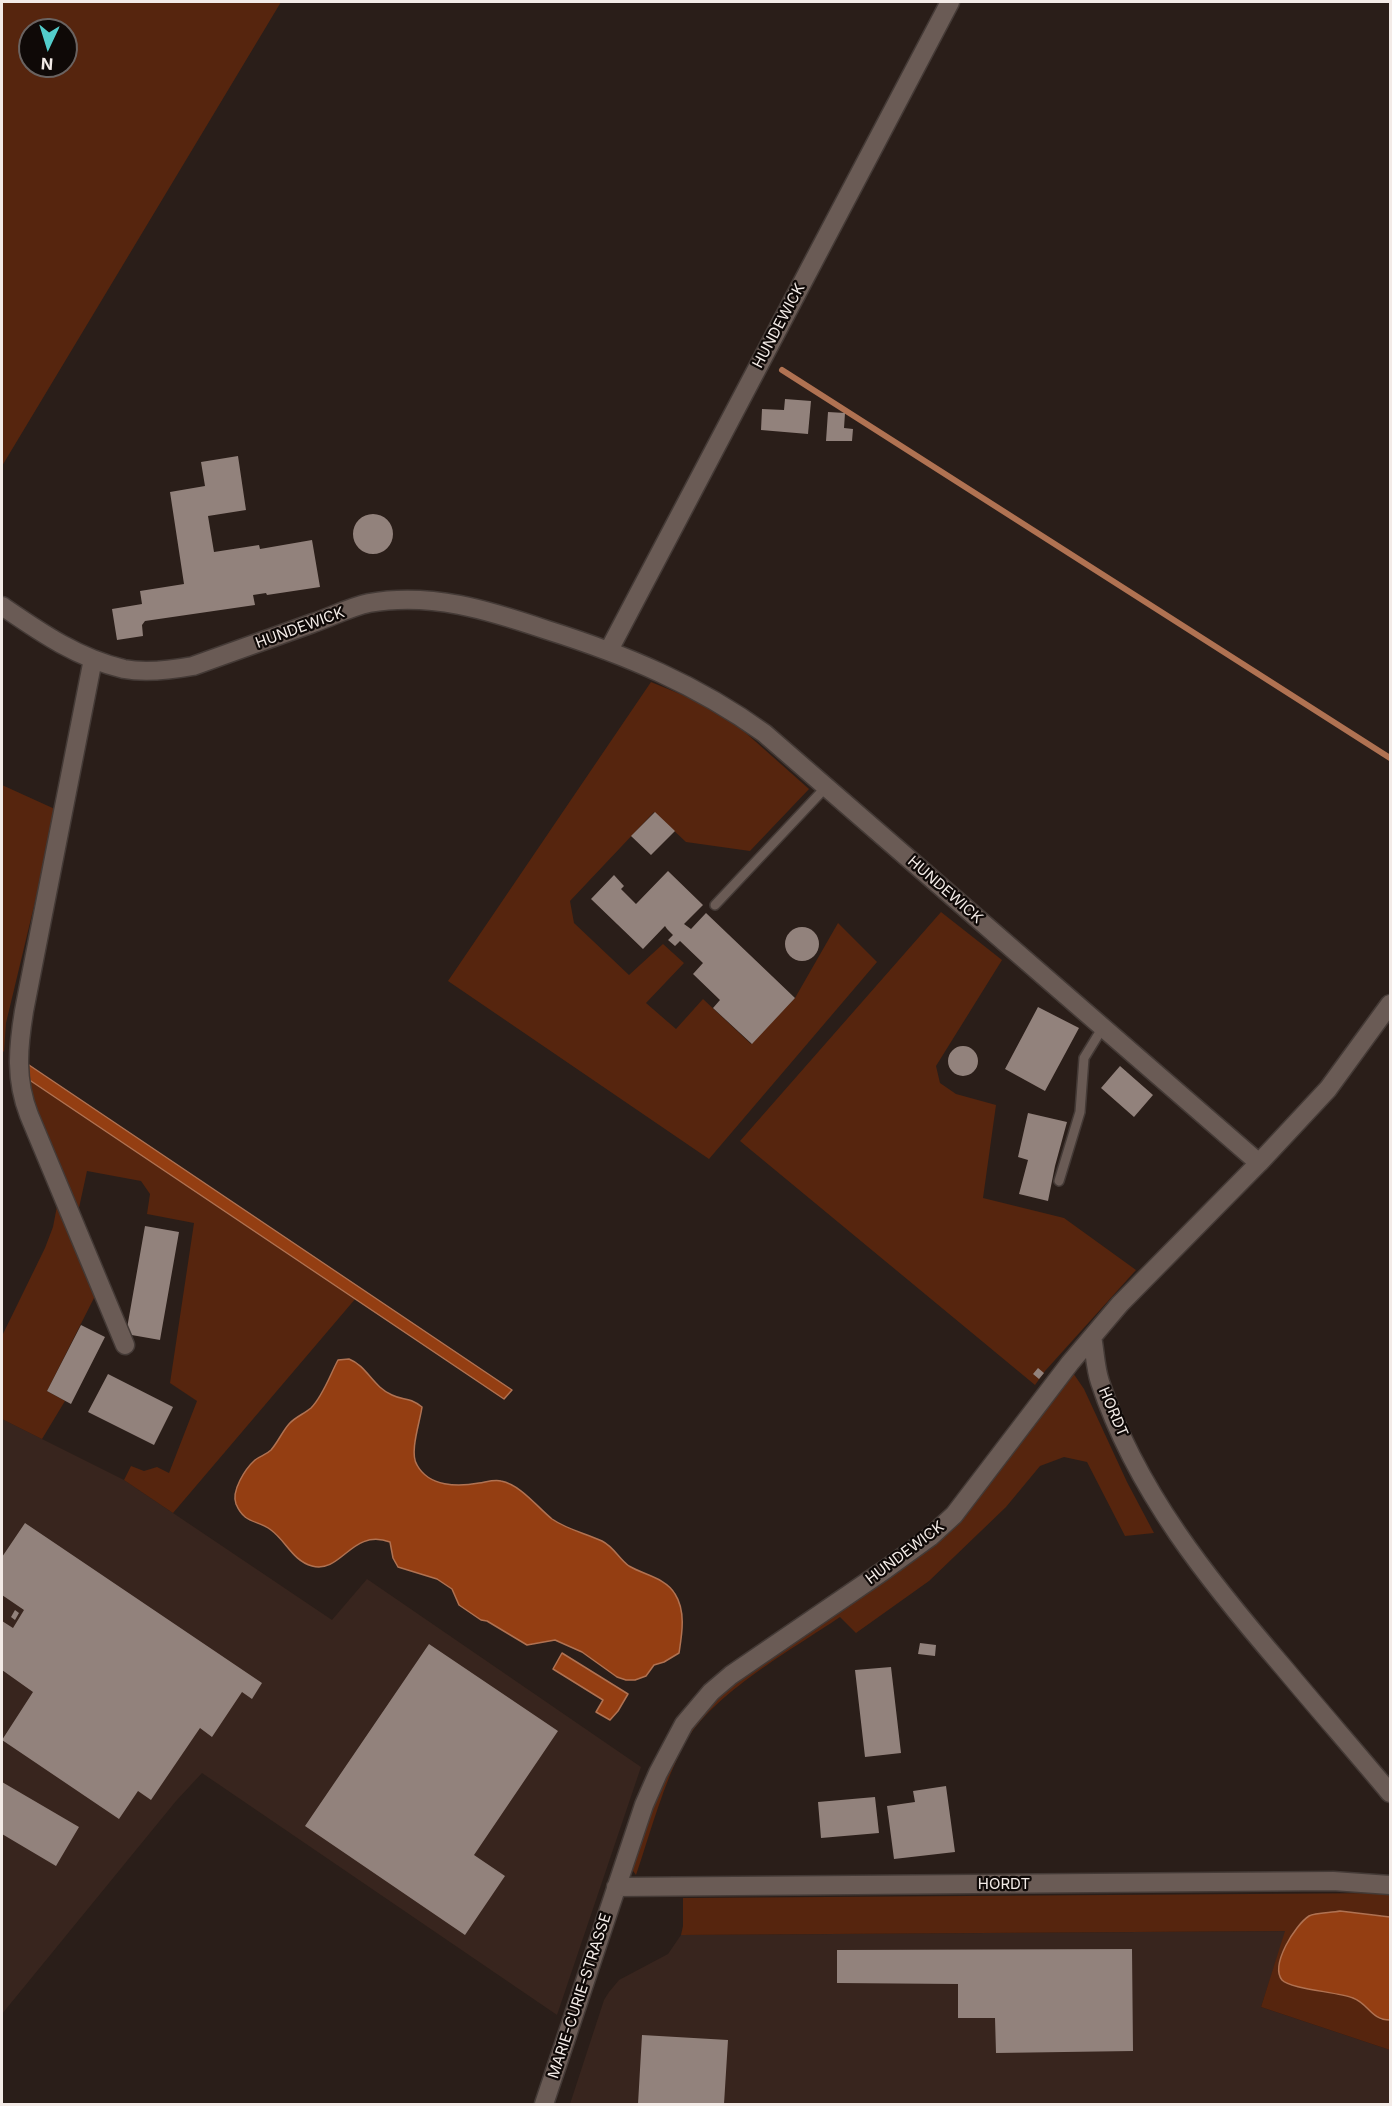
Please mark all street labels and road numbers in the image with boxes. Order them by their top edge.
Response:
street label: HUNDEWICK [749,281,809,371]
street label: HUNDEWICK [253,604,347,652]
street label: HUNDEWICK [904,853,986,927]
street label: HORDT [1094,1384,1132,1440]
street label: HUNDEWICK [862,1518,948,1588]
street label: HORDT [978,1875,1030,1893]
street label: MARIE-CURIE-STRASSE [545,1911,615,2081]

